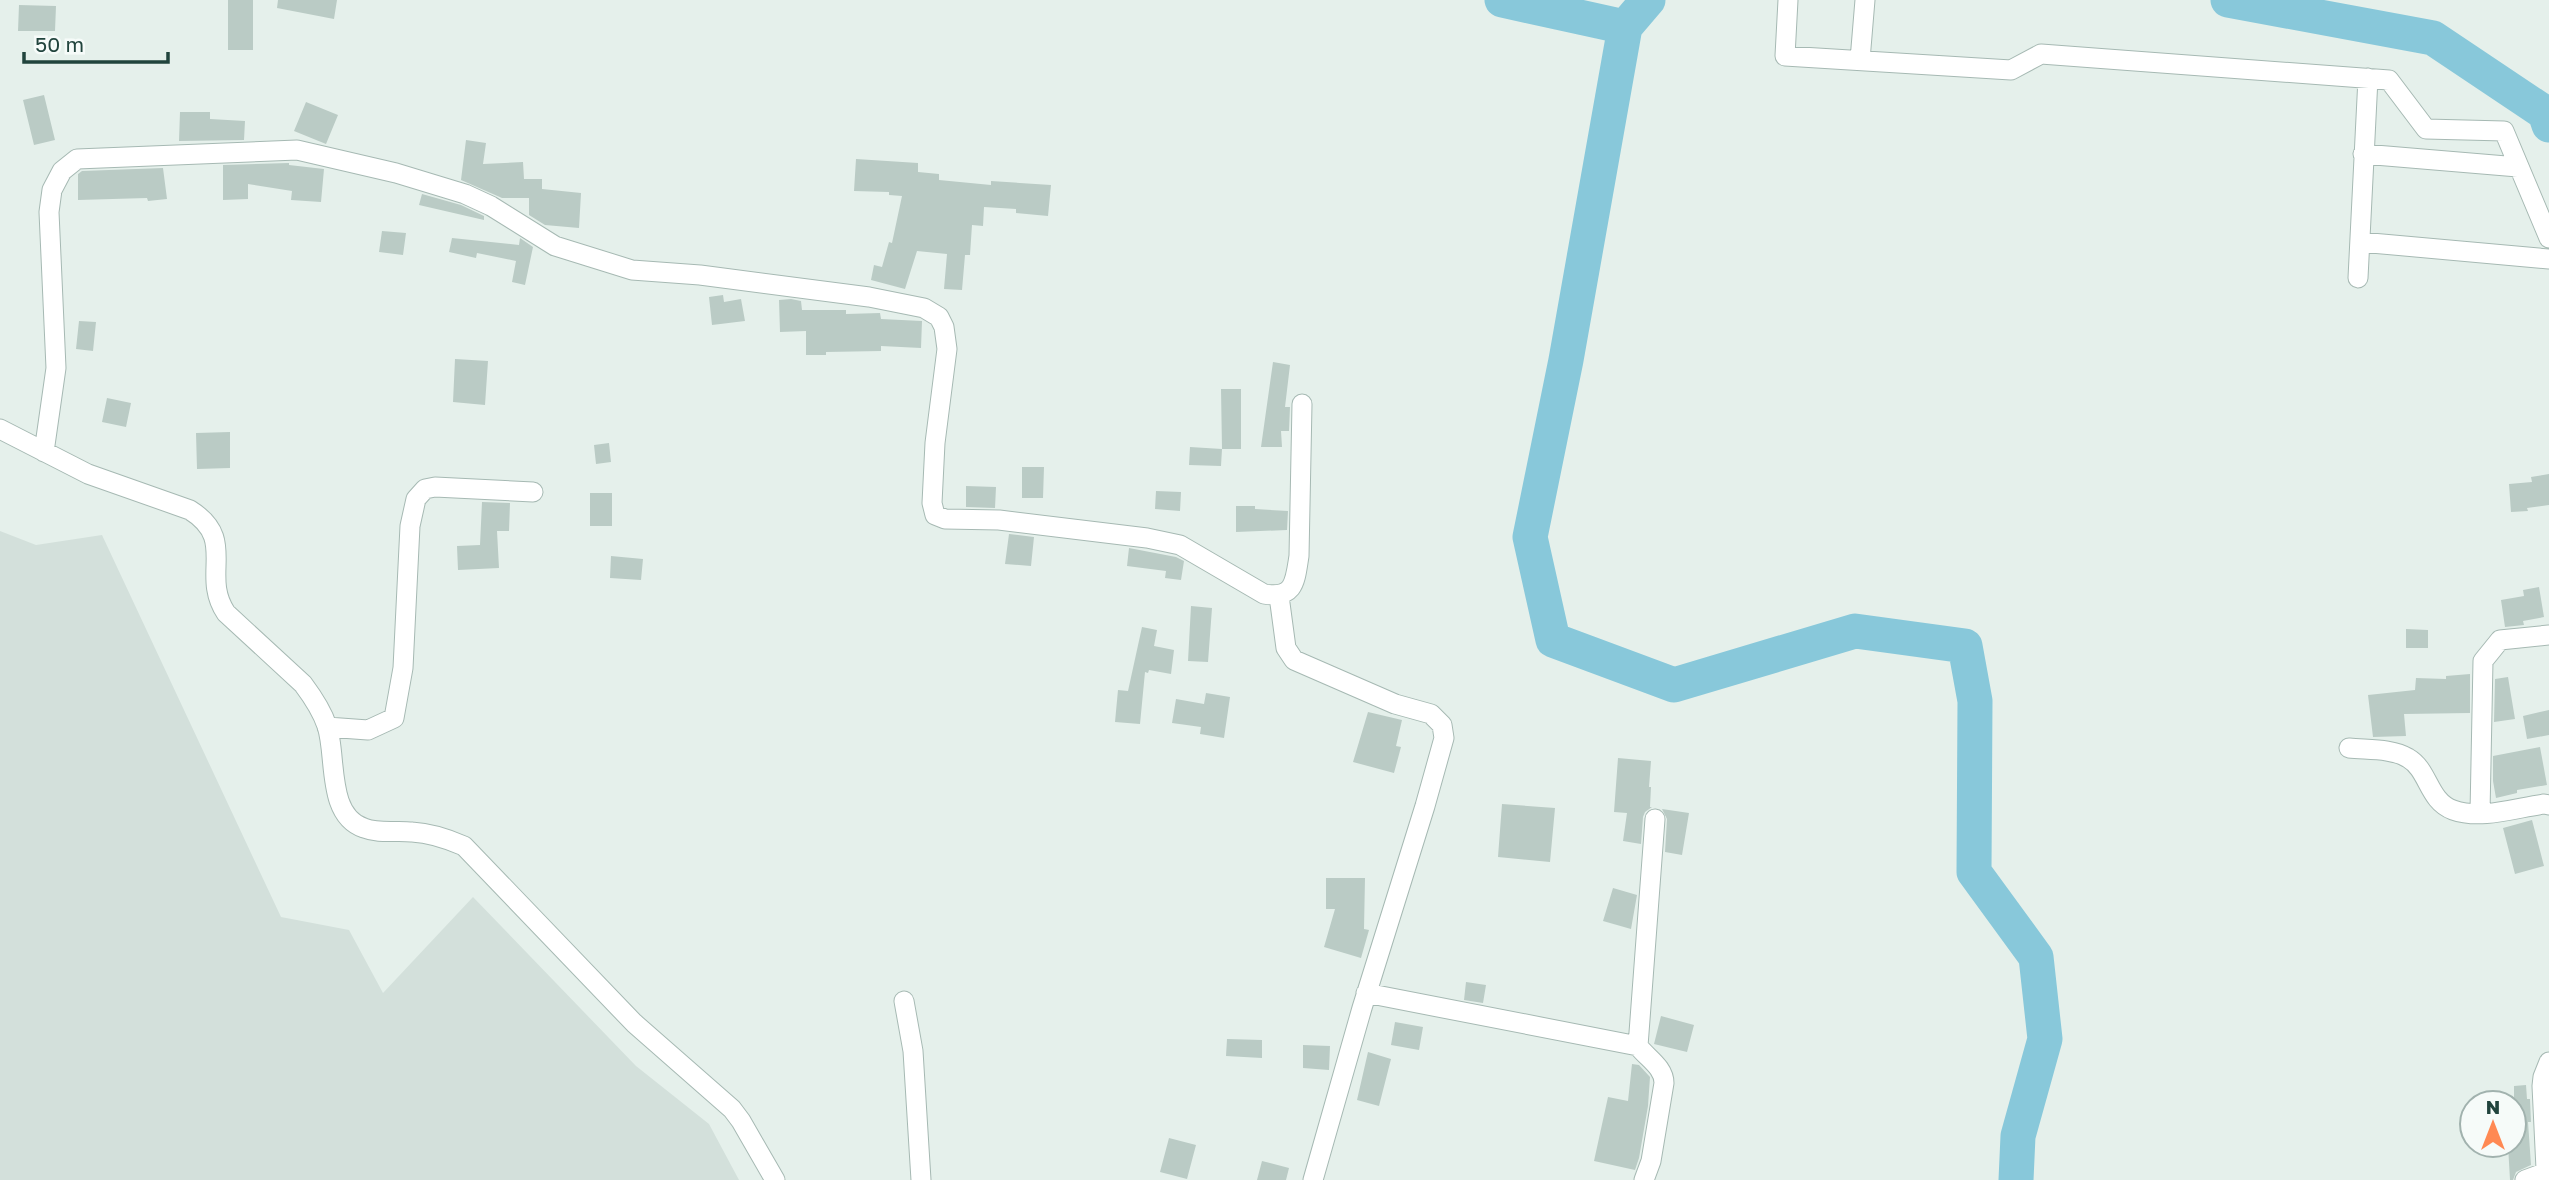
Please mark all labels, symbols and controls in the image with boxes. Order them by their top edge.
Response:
scale bar [24,21,168,65]
text: 50 m [35,31,84,57]
north arrow [2458,1089,2528,1159]
text: N [2486,1095,2500,1118]

